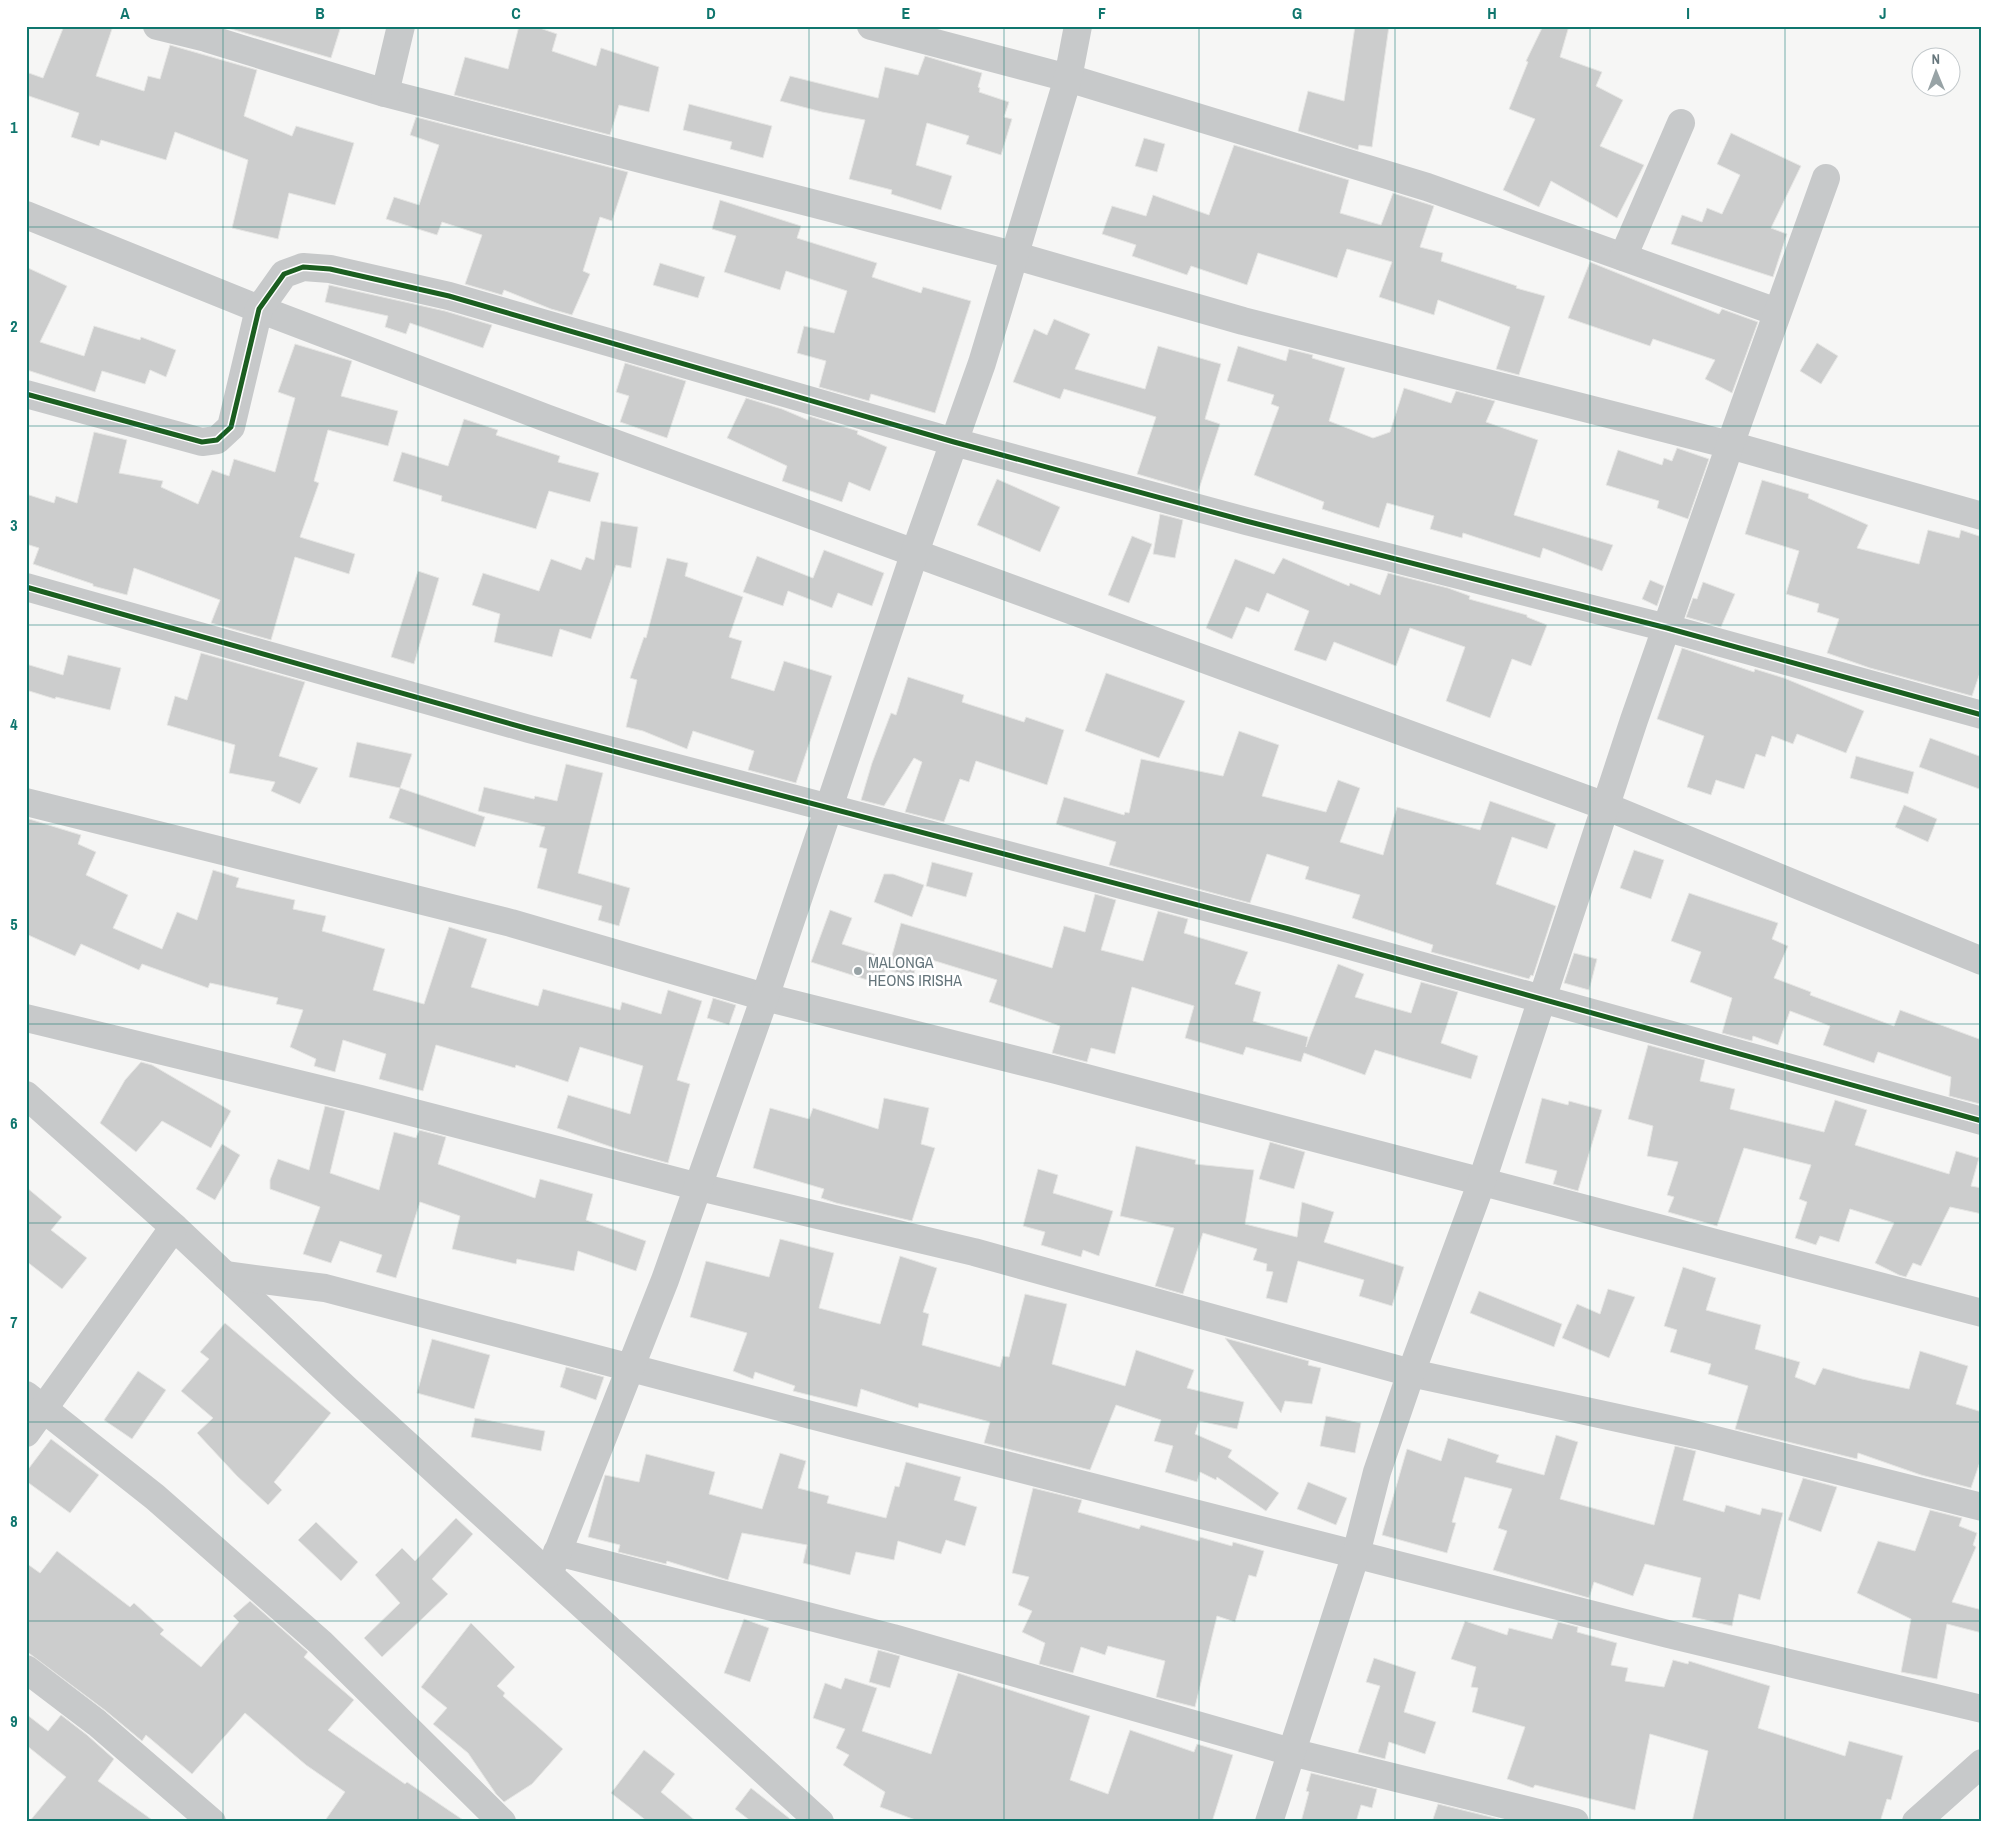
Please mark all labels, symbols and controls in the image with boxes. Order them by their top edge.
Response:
text: A [120,2,130,24]
text: B [315,2,325,24]
text: C [511,2,521,24]
text: D [706,2,716,24]
text: E [902,2,911,24]
text: F [1098,2,1106,24]
text: G [1292,2,1302,24]
text: H [1487,2,1497,24]
text: I [1686,2,1690,24]
text: J [1879,2,1887,24]
north arrow [1910,48,1960,98]
text: N [1931,50,1940,68]
text: 1 [10,116,18,138]
text: 2 [10,315,18,337]
text: 3 [10,514,18,536]
text: 4 [10,713,18,735]
text: 5 [10,913,18,935]
place label: MALONGA HEONS IRISHA [868,951,962,991]
marker: MALONGA HEONS IRISHA [852,965,864,977]
text: 6 [10,1112,18,1134]
text: 7 [10,1311,18,1333]
text: 8 [10,1510,18,1532]
text: 9 [10,1710,18,1732]

